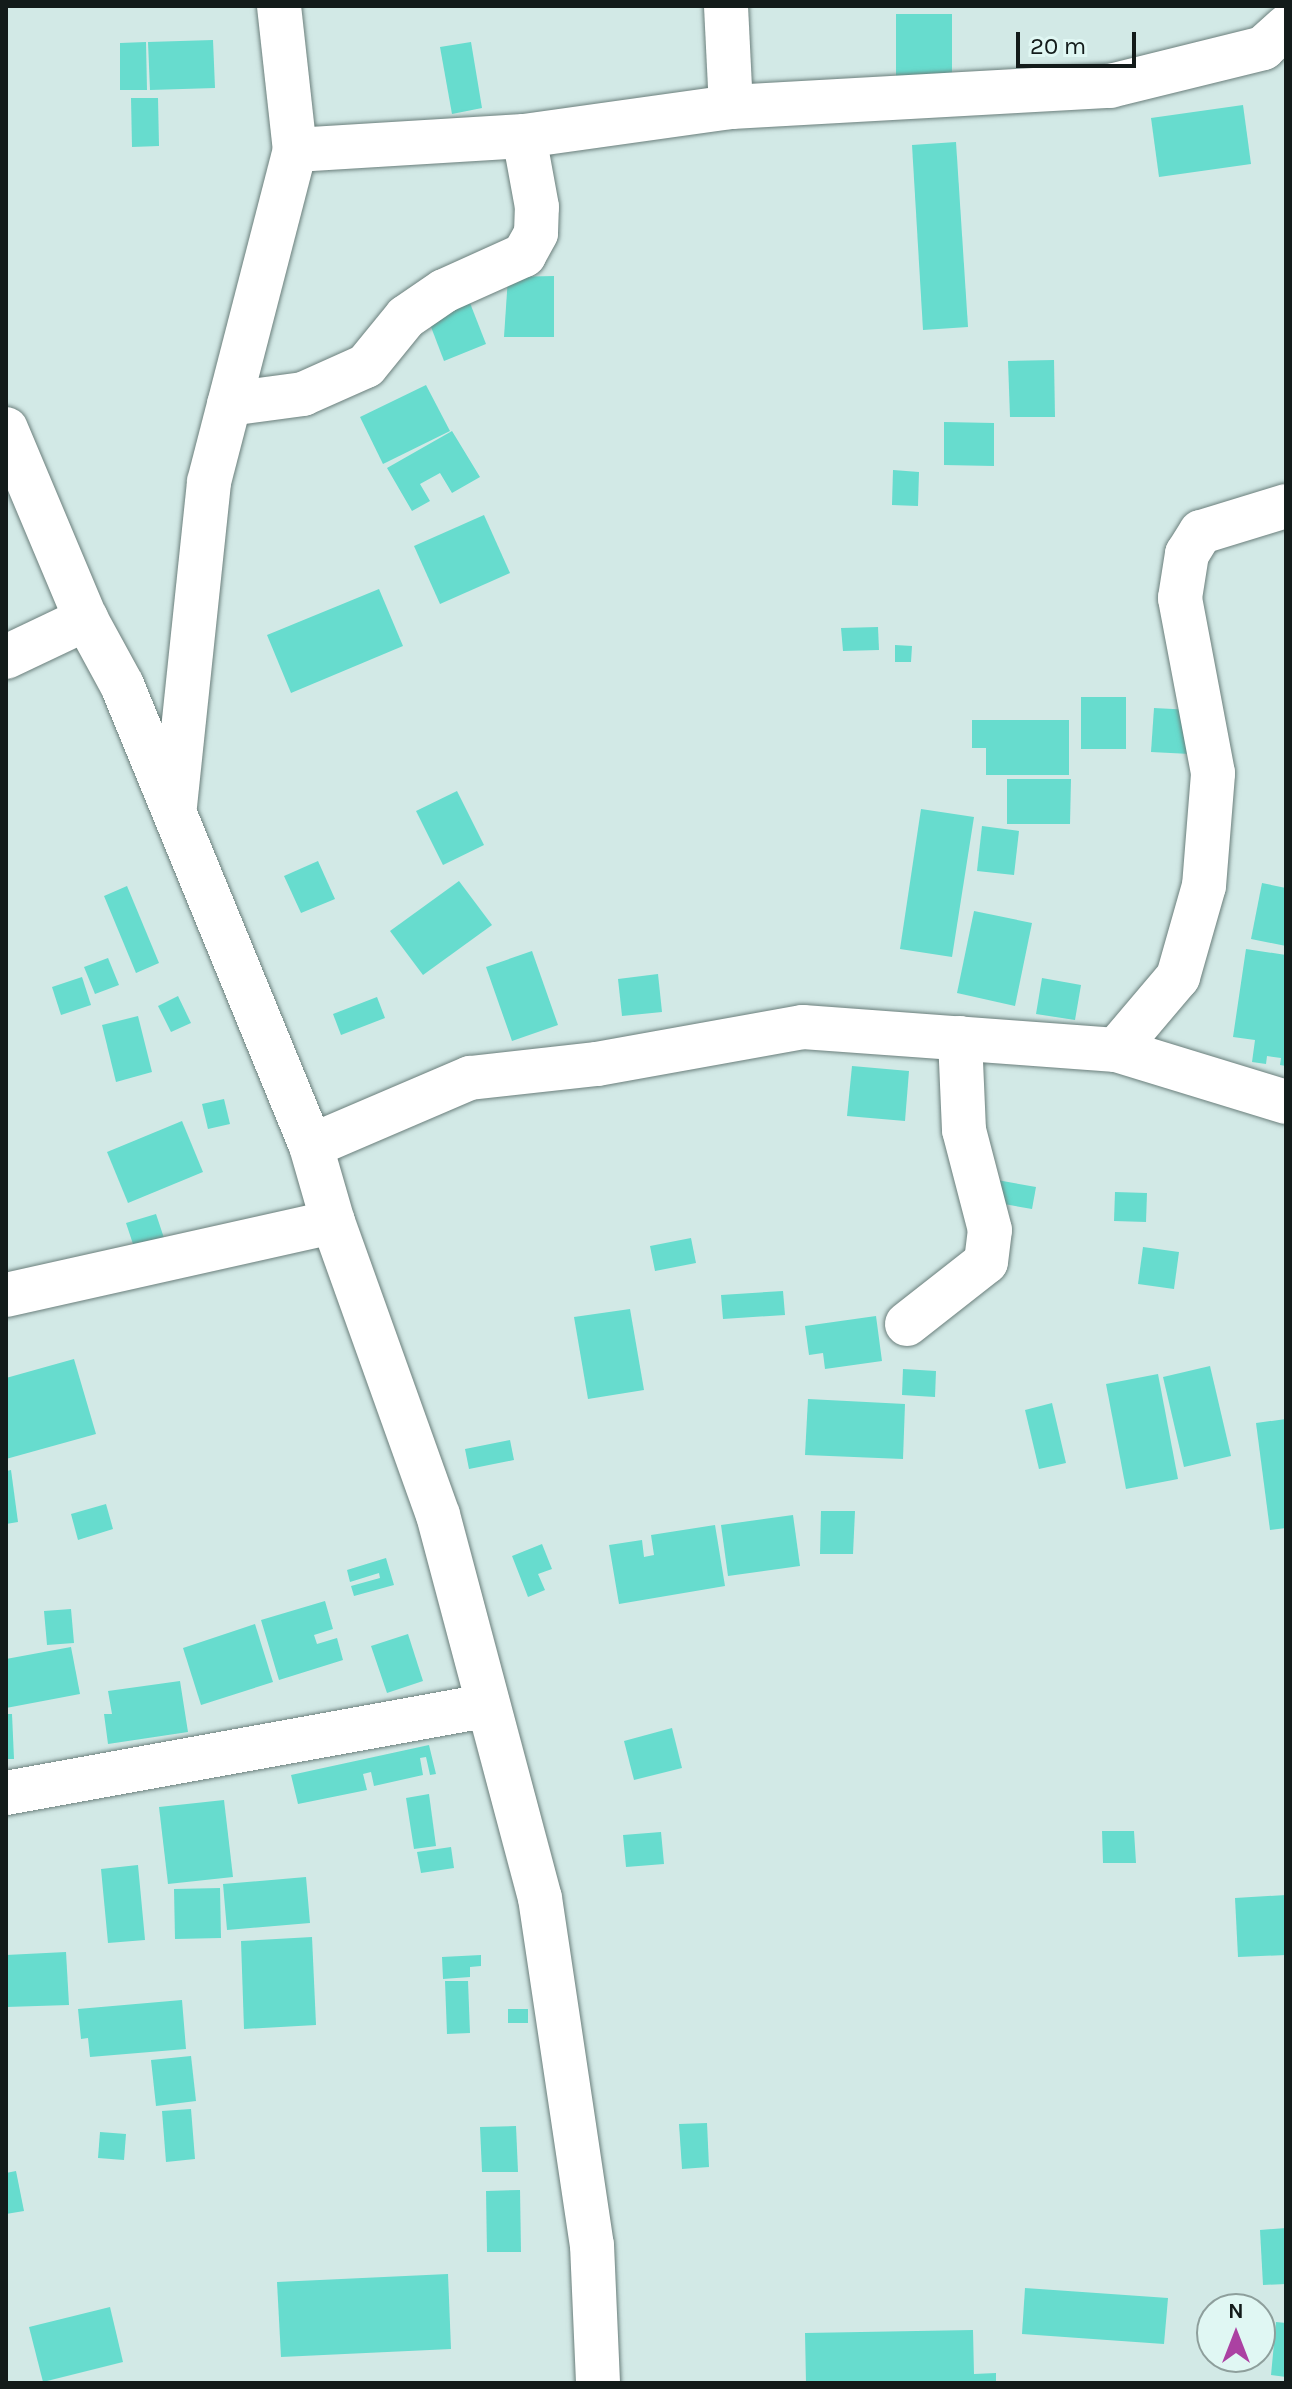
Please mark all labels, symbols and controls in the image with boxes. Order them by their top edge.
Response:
scale bar [1020,16,1140,66]
text: 20 m [1030,32,1086,60]
north arrow [1196,2293,1276,2373]
text: N [1228,2298,1244,2324]

